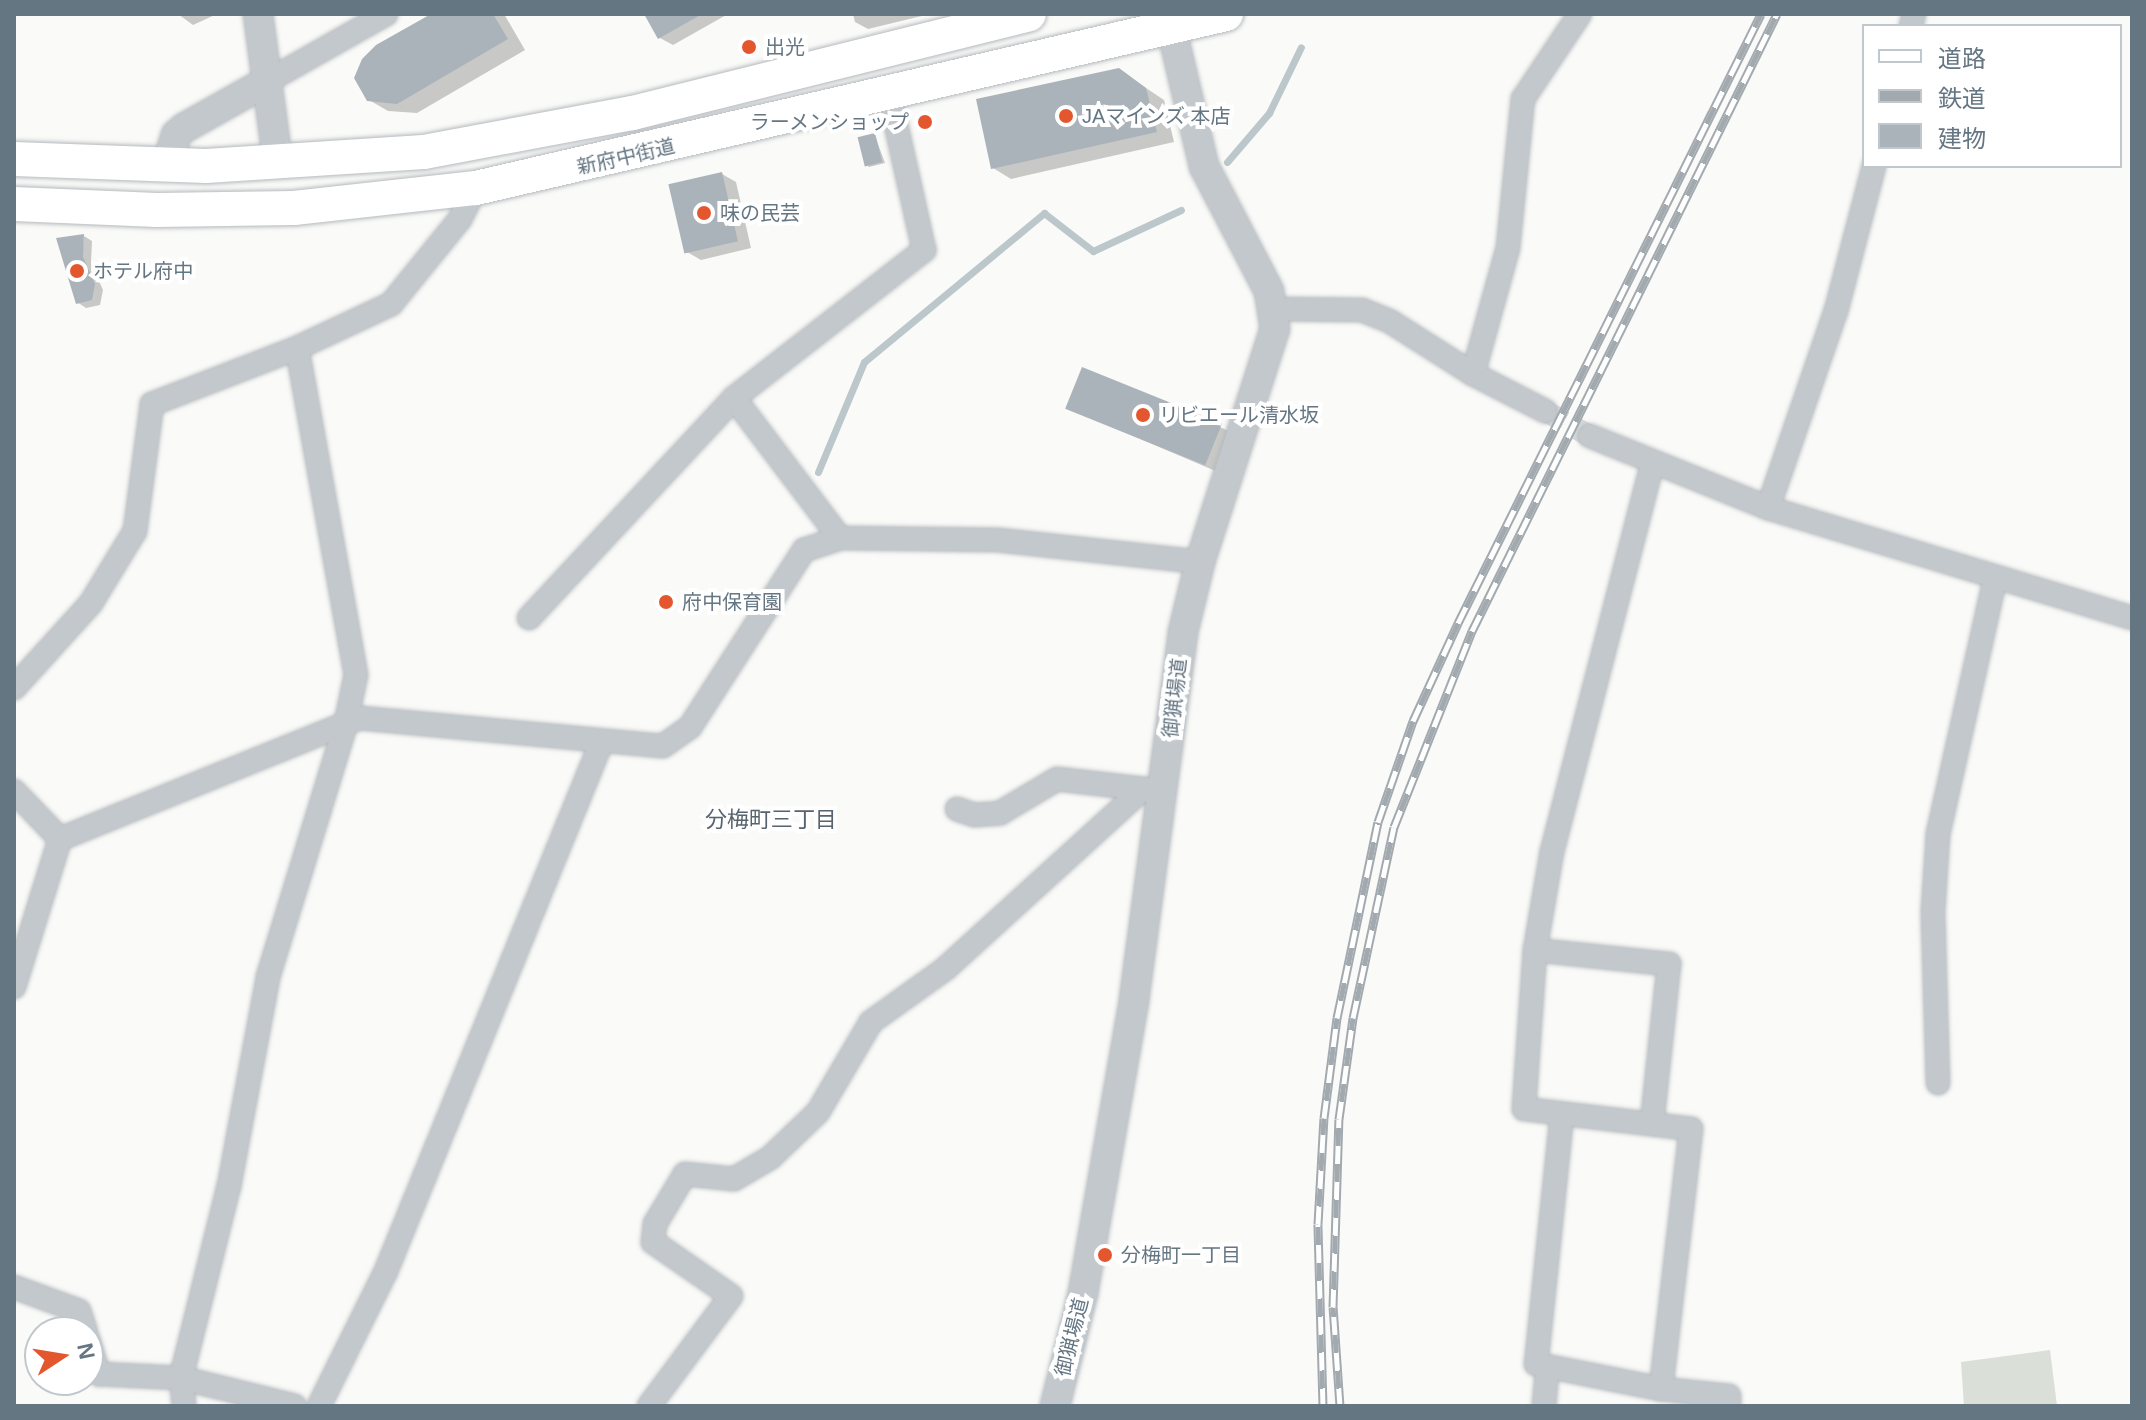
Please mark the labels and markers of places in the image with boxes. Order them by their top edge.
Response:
place label: 出光 [765,35,805,59]
marker: 出光 [740,38,758,56]
place label: JAマインズ 本店 [1082,104,1231,128]
marker: JAマインズ 本店 [1057,107,1075,125]
place label: ラーメンショップ [749,110,909,134]
marker: ラーメンショップ [916,113,934,131]
place label: 味の民芸 [720,201,800,225]
marker: 味の民芸 [695,204,713,222]
place label: ホテル府中 [93,259,193,283]
marker: ホテル府中 [68,262,86,280]
place label: リビエール清水坂 [1159,403,1319,427]
marker: リビエール清水坂 [1134,406,1152,424]
place label: 府中保育園 [682,590,782,614]
marker: 府中保育園 [657,593,675,611]
place label: 分梅町一丁目 [1121,1243,1241,1267]
marker: 分梅町一丁目 [1096,1246,1114,1264]

